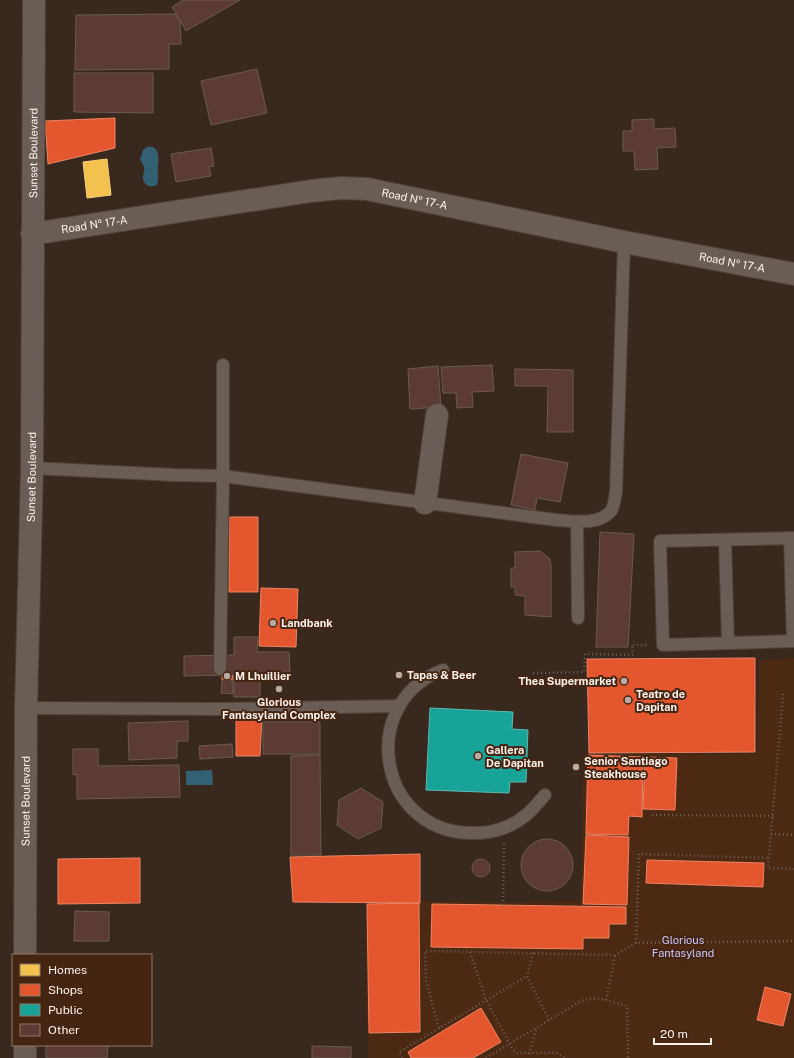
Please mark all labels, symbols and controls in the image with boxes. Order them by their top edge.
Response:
street label: Sunset Boulevard [27,108,40,198]
street label: Road № 17-A [381,186,449,211]
street label: Road № 17-A [60,213,128,235]
street label: Road № 17-A [698,250,766,275]
street label: Sunset Boulevard [25,432,38,522]
place label: Landbank [281,617,333,629]
marker: Landbank [268,618,278,628]
place label: Tapas & Beer [407,669,477,681]
place label: M Lhuillier [235,670,291,682]
marker: Tapas & Beer [394,670,404,680]
marker: M Lhuillier [222,671,232,681]
place label: Thea Supermarket [519,675,616,687]
marker: Thea Supermarket [619,676,629,686]
marker: Glorious Fantasyland Complex [274,684,284,694]
place label: Teatro de Dapitan [636,688,685,713]
marker: Teatro de Dapitan [623,695,633,705]
place label: Glorious Fantasyland Complex [222,696,336,721]
place label: Gallera De Dapitan [486,744,544,769]
marker: Gallera De Dapitan [473,751,483,761]
place label: Senior Santiago Steakhouse [584,755,668,780]
street label: Sunset Boulevard [19,756,32,846]
marker: Senior Santiago Steakhouse [571,762,581,772]
park label: Glorious Fantasyland [652,934,714,959]
legend [12,954,152,1046]
text: Homes [48,963,87,977]
text: Shops [48,983,83,997]
text: Public [48,1003,83,1017]
scale bar [654,1020,711,1046]
text: Other [48,1023,80,1037]
text: 20 m [660,1027,688,1041]

